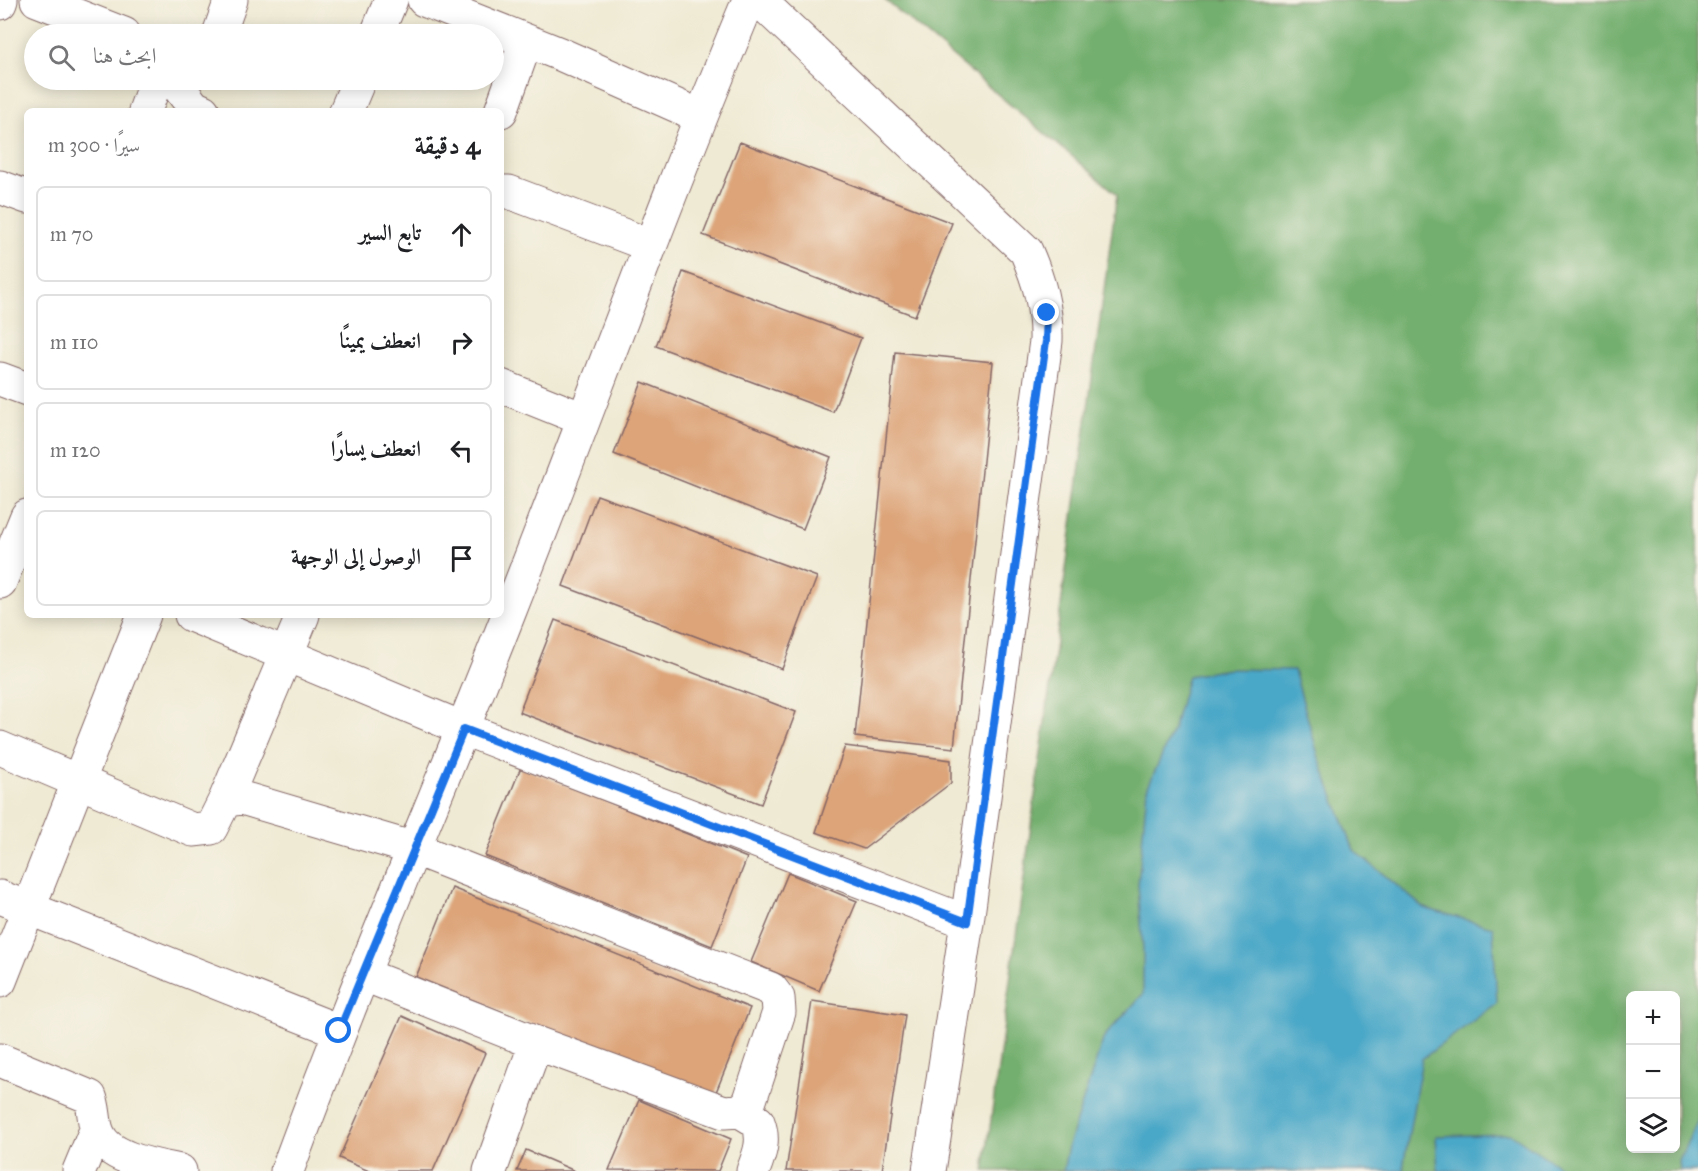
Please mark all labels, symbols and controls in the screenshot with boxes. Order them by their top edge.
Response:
search box [24,24,504,90]
icon: search [45,41,78,74]
text: ابحث هنا [93,42,156,69]
text: 4 دقيقة [415,129,480,161]
text: سيرًا · 300 m [48,133,140,157]
icon: ahead [445,218,478,251]
text: تابع السير [359,219,421,246]
text: 70 m [50,222,93,246]
route end [1033,299,1059,325]
icon: right [445,326,478,359]
text: انعطف يمينًا [340,327,421,354]
text: 110 m [50,330,98,354]
icon: left [445,434,478,467]
text: انعطف يسارًا [331,435,421,462]
text: 120 m [50,438,101,462]
icon: arrive [445,542,478,575]
text: الوصول إلى الوجهة [291,543,421,570]
map controls [1626,991,1680,1153]
button: + [1626,991,1680,1045]
route start [325,1017,351,1043]
button: − [1626,1045,1680,1099]
button: layers [1626,1099,1680,1153]

